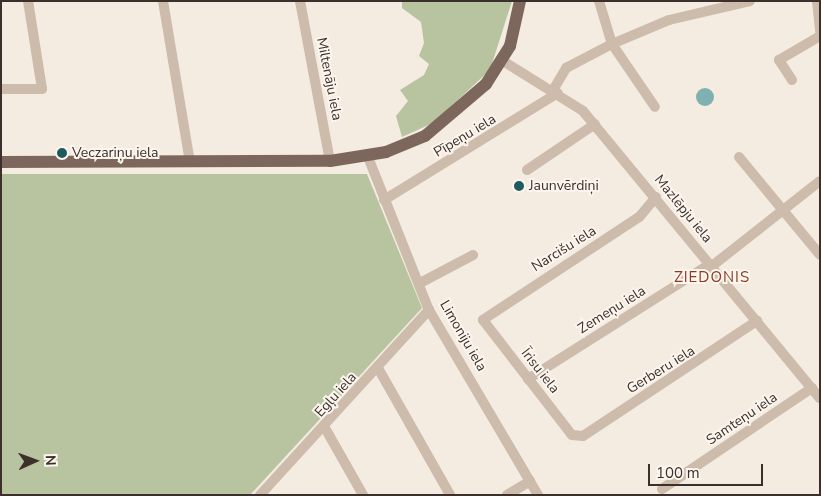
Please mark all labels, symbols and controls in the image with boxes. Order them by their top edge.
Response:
street label: Miltenāju iela [313,36,345,122]
street label: Pīpeņu iela [431,111,499,161]
place label: Veczariņu iela [72,145,159,161]
marker: Veczariņu iela [56,147,68,159]
street label: Mazlēpju iela [650,172,716,246]
place label: Jaunvērdiņi [529,178,599,194]
marker: Jaunvērdiņi [513,180,525,192]
street label: Narcišu iela [529,223,599,275]
district label: ZIEDONIS [673,269,751,287]
street label: Zemeņu iela [575,283,649,337]
street label: Limoniju iela [436,298,490,374]
street label: Gerberu iela [624,342,698,398]
street label: Īrisu iela [517,345,563,397]
street label: Egļu iela [312,369,360,421]
street label: Samteņu iela [703,389,781,449]
north arrow [10,436,60,486]
scale bar [651,454,766,486]
text: N [41,455,60,466]
text: 100 m [656,463,700,483]

